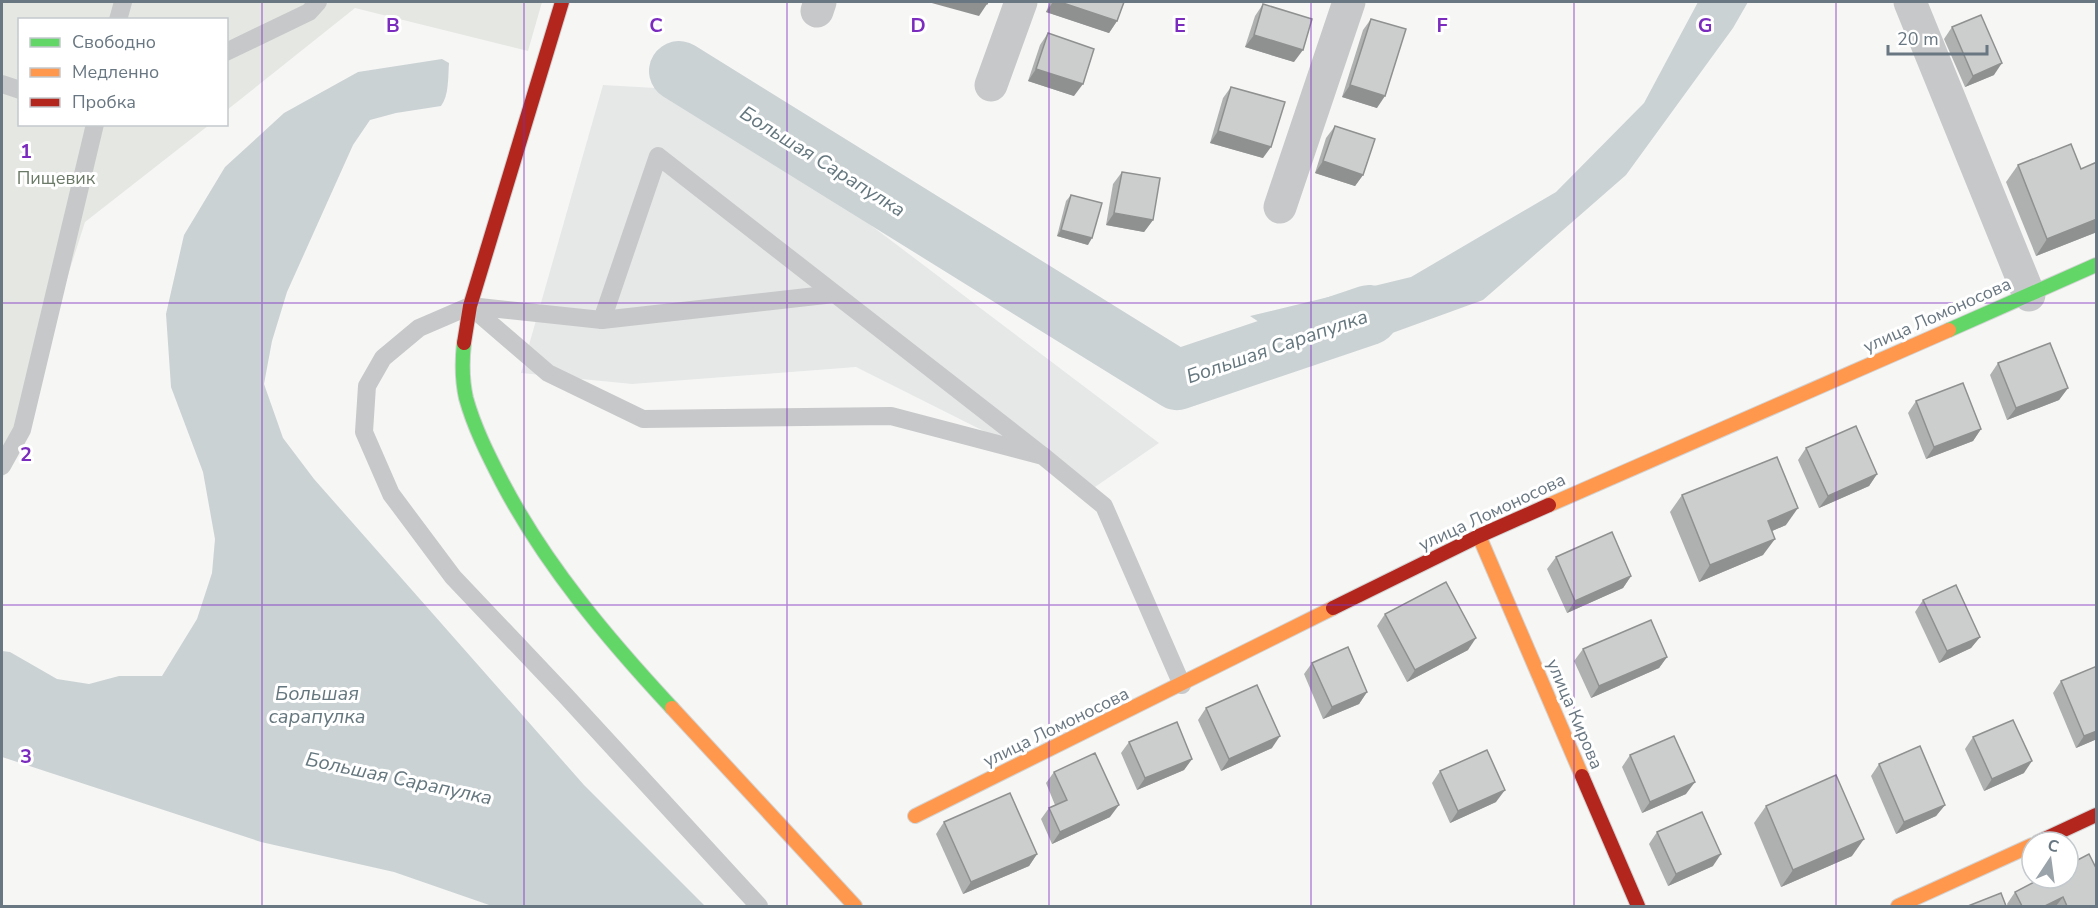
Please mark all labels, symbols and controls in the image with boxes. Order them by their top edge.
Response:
text: B [386,12,400,39]
text: C [649,12,663,39]
text: D [910,12,926,39]
text: E [1174,12,1186,39]
text: F [1436,12,1448,39]
text: G [1698,12,1712,39]
legend [18,18,228,126]
scale bar [1888,18,1987,56]
text: 20 m [1897,27,1939,51]
text: Свободно [72,30,156,54]
text: Медленно [72,60,159,84]
text: Пробка [72,90,136,114]
water label: Большая Сарапулка [735,100,911,223]
text: 1 [20,138,32,165]
park label: Пищевик [17,166,96,190]
street label: улица Ломоносова [1859,272,2015,358]
water label: Большая Сарапулка [1183,303,1372,390]
text: 2 [20,441,32,468]
street label: улица Ломоносова [1415,467,1569,557]
street label: улица Кирова [1541,655,1609,773]
water label: Большая сарапулка [268,680,366,730]
street label: улица Ломоносова [979,681,1133,773]
text: 3 [20,743,32,770]
water label: Большая Сарапулка [303,746,495,811]
north arrow [2020,830,2080,890]
text: С [2045,834,2061,858]

